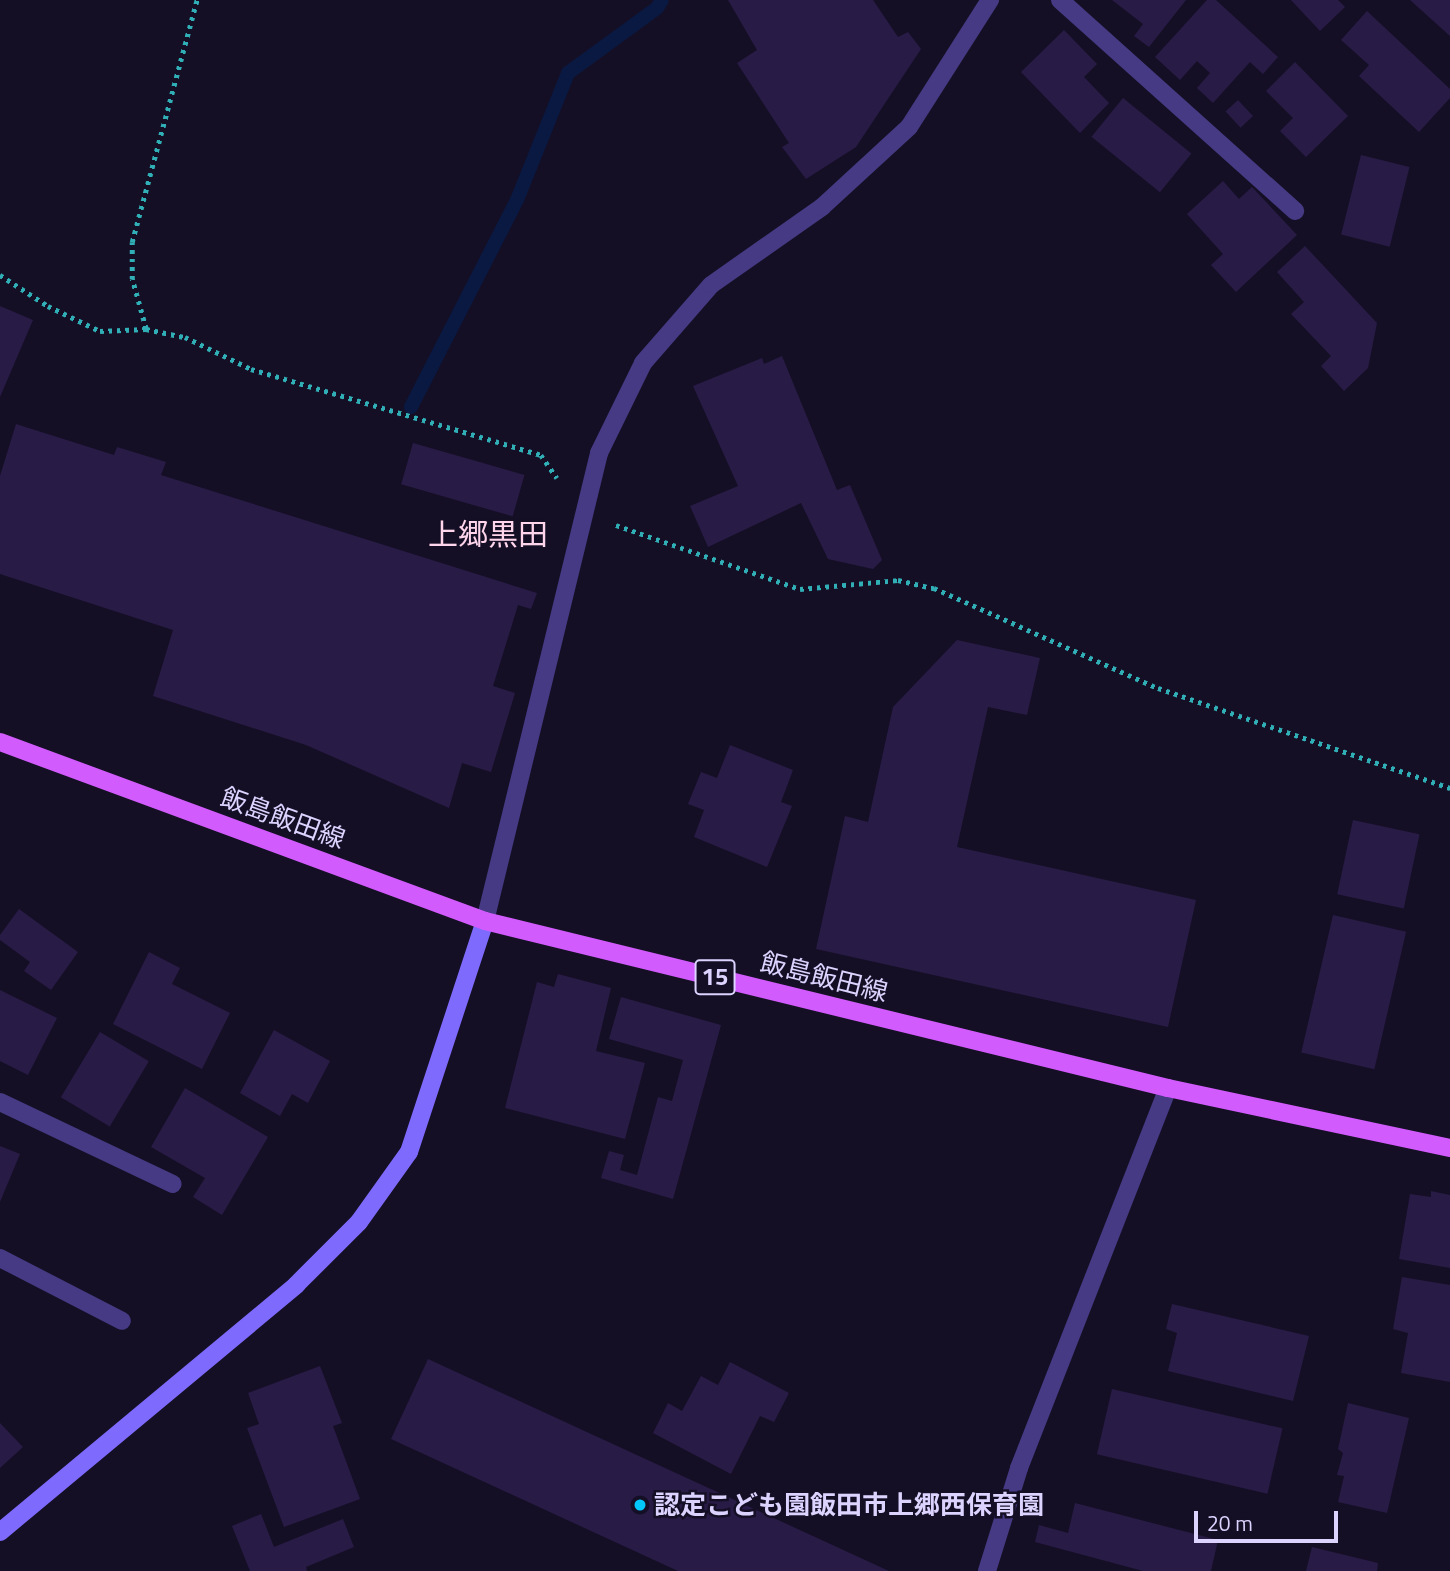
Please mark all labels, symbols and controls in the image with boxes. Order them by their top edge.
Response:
district label: 上郷黒田 [428,516,548,552]
street label: 飯島飯田線 [217,781,349,855]
street label: 飯島飯田線 [757,946,891,1008]
road number: 15 [694,957,736,998]
place label: 認定こども園飯田市上郷西保育園 [654,1489,1044,1521]
marker: 認定こども園飯田市上郷西保育園 [632,1497,648,1513]
scale bar [1198,1498,1342,1542]
text: 20 m [1207,1507,1253,1539]

